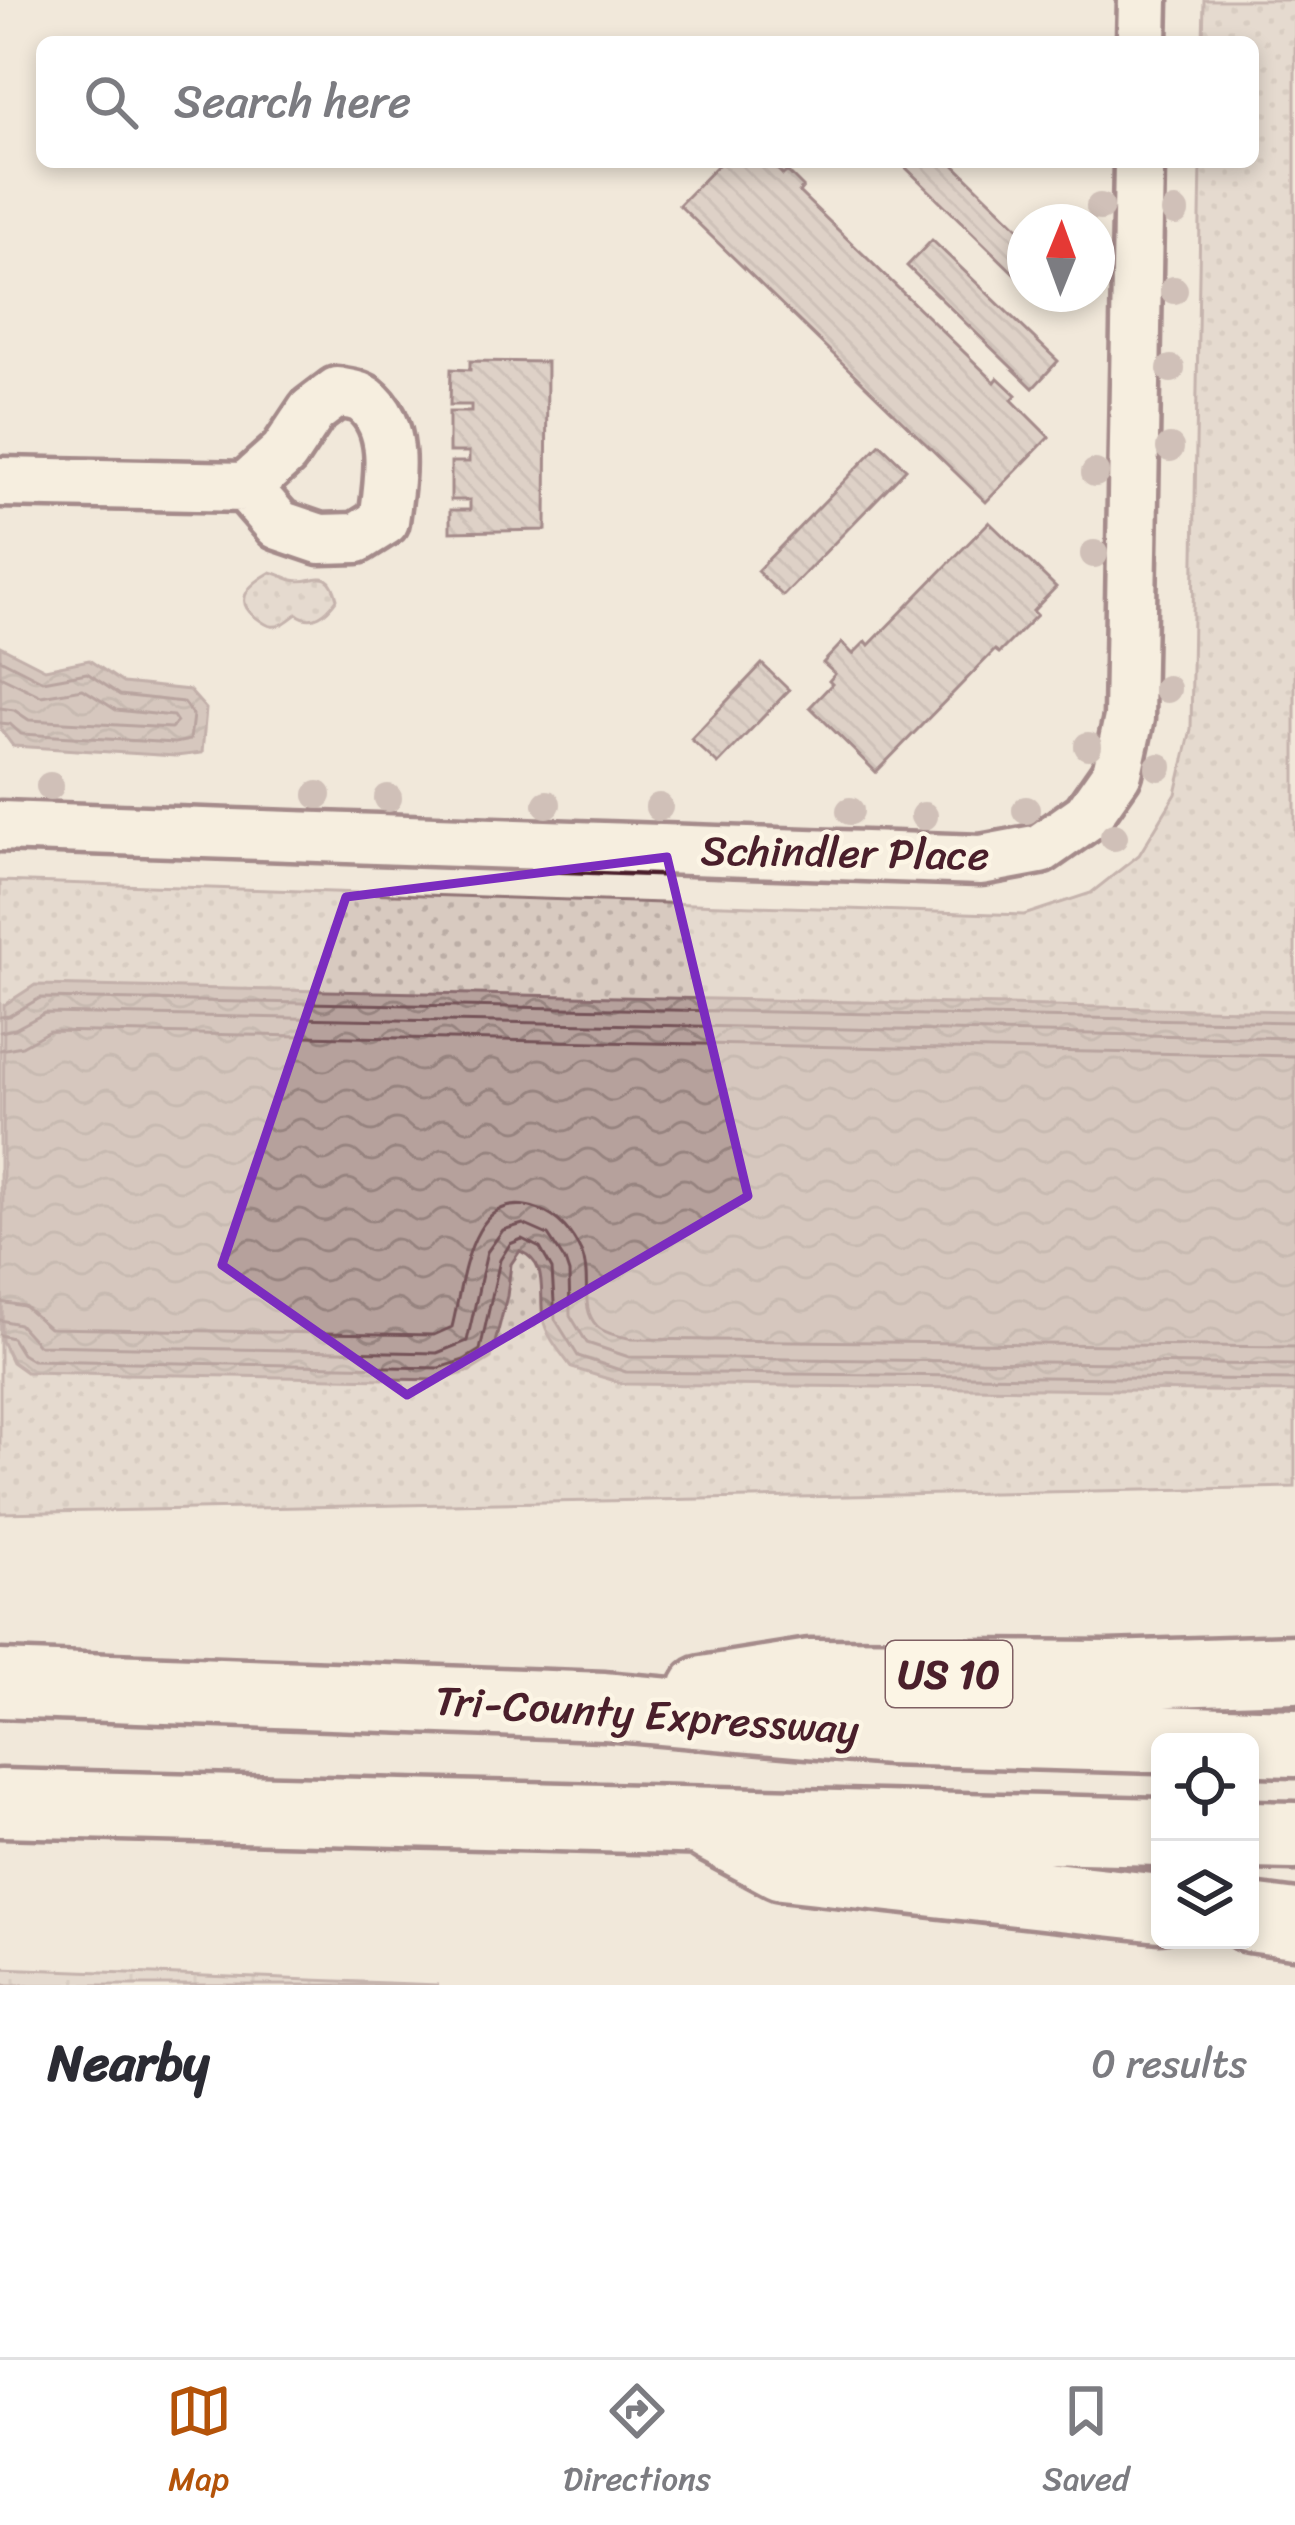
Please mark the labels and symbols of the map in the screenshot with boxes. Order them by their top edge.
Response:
north arrow [1007,204,1115,312]
street label: Schindler Place [700,813,990,893]
road number: US 10 [886,1641,1012,1707]
street label: Tri-County Expressway [433,1663,861,1767]

